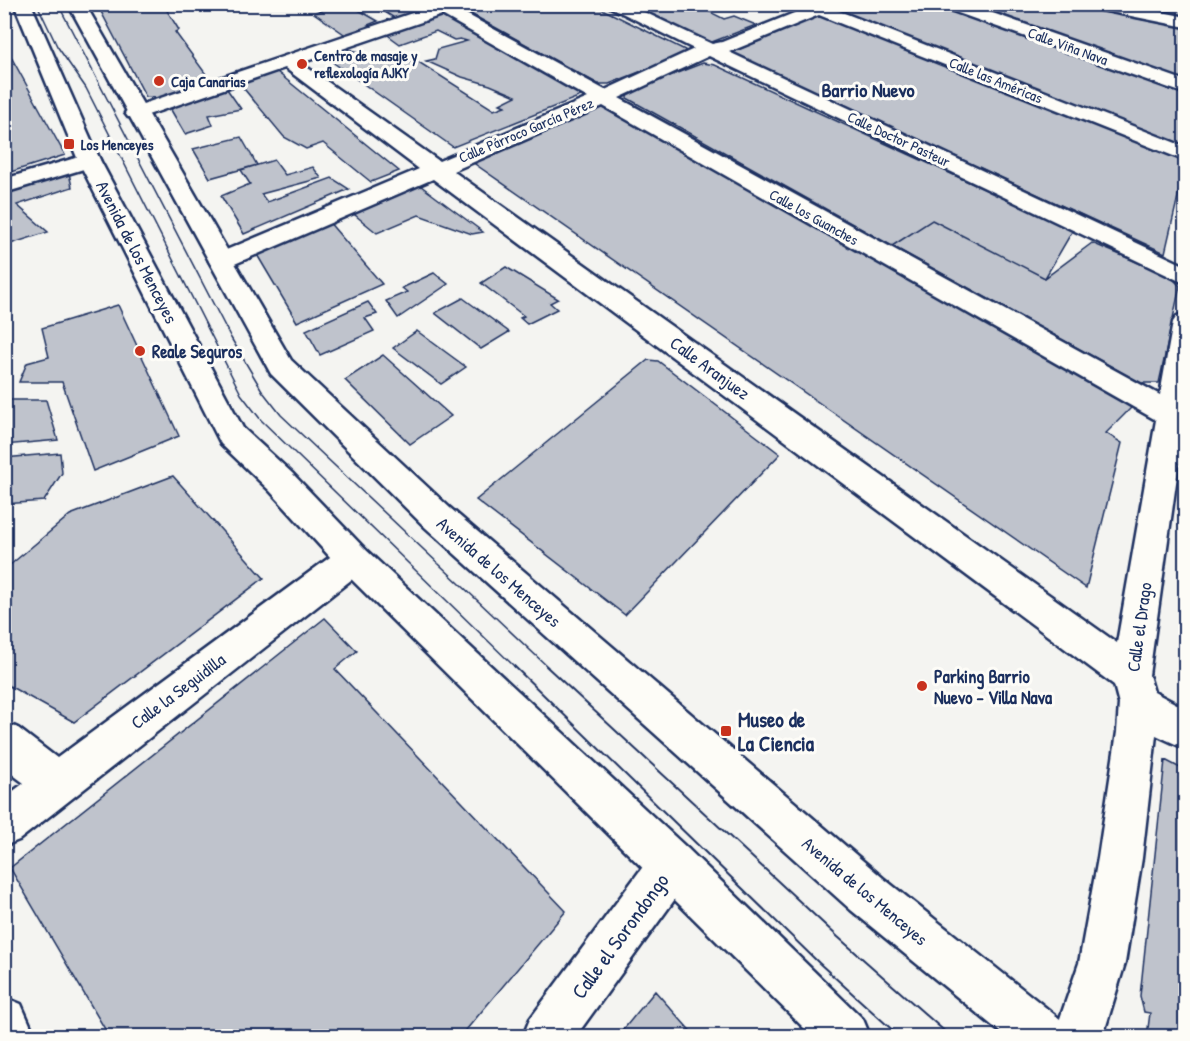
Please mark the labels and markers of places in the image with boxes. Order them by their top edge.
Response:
place label: Centro de masaje y reflexología AJKY [314,45,418,84]
marker: Centro de masaje y reflexología AJKY [295,57,309,71]
place label: Caja Canarias [171,71,246,92]
marker: Caja Canarias [152,74,166,88]
place label: Los Menceyes [81,134,154,156]
marker: Los Menceyes [62,137,76,151]
place label: Reale Seguros [152,339,242,365]
marker: Reale Seguros [133,344,147,358]
place label: Parking Barrio Nuevo - Villa Nava [934,664,1053,710]
marker: Parking Barrio Nuevo - Villa Nava [915,679,929,693]
place label: Museo de La Ciencia [738,705,815,758]
marker: Museo de La Ciencia [719,724,733,738]

